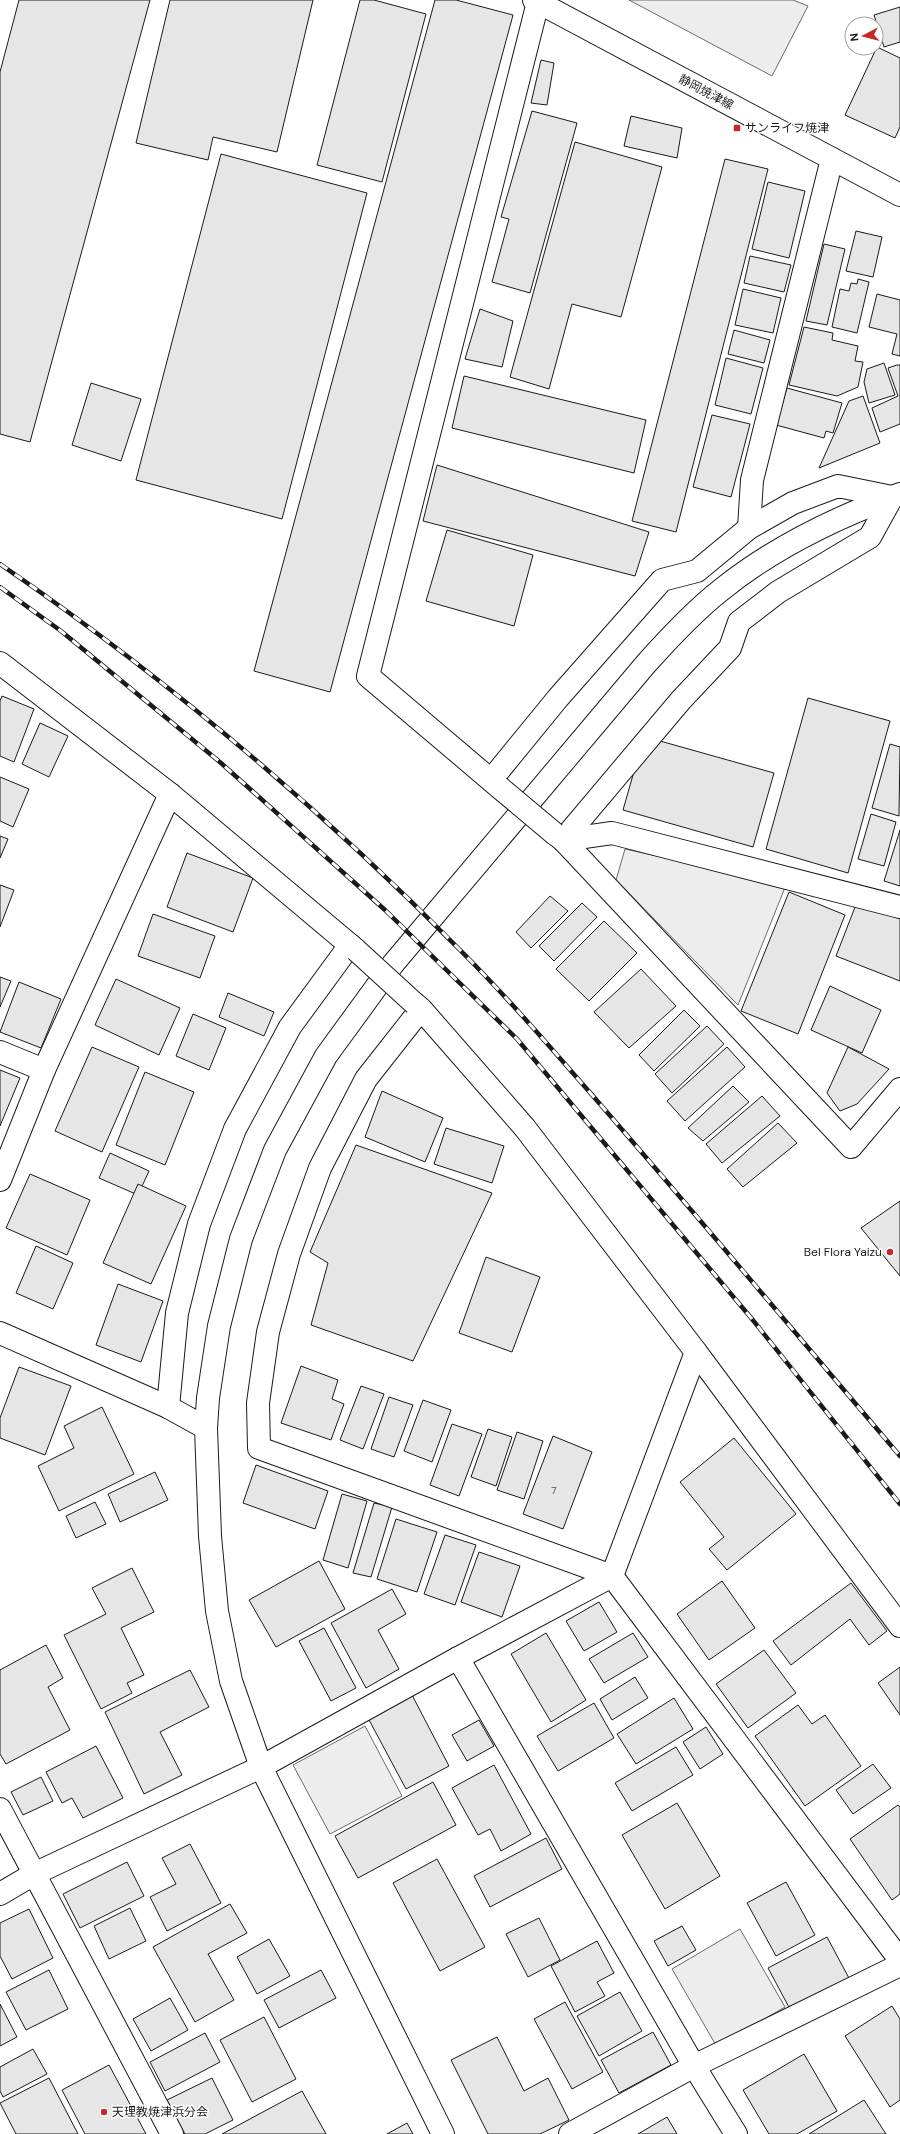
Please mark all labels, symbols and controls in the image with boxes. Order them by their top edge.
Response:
north arrow [844,16,884,56]
text: N [847,32,862,42]
street label: 静岡焼津線 [676,71,736,113]
place label: サンライフ焼津 [745,120,829,136]
marker: サンライフ焼津 [732,123,742,133]
place label: Bel Flora Yaizu [804,1244,882,1260]
marker: Bel Flora Yaizu [885,1247,895,1257]
house number: 7 [551,1484,557,1497]
place label: 天理教焼津浜分会 [112,2104,208,2120]
marker: 天理教焼津浜分会 [99,2107,109,2117]

